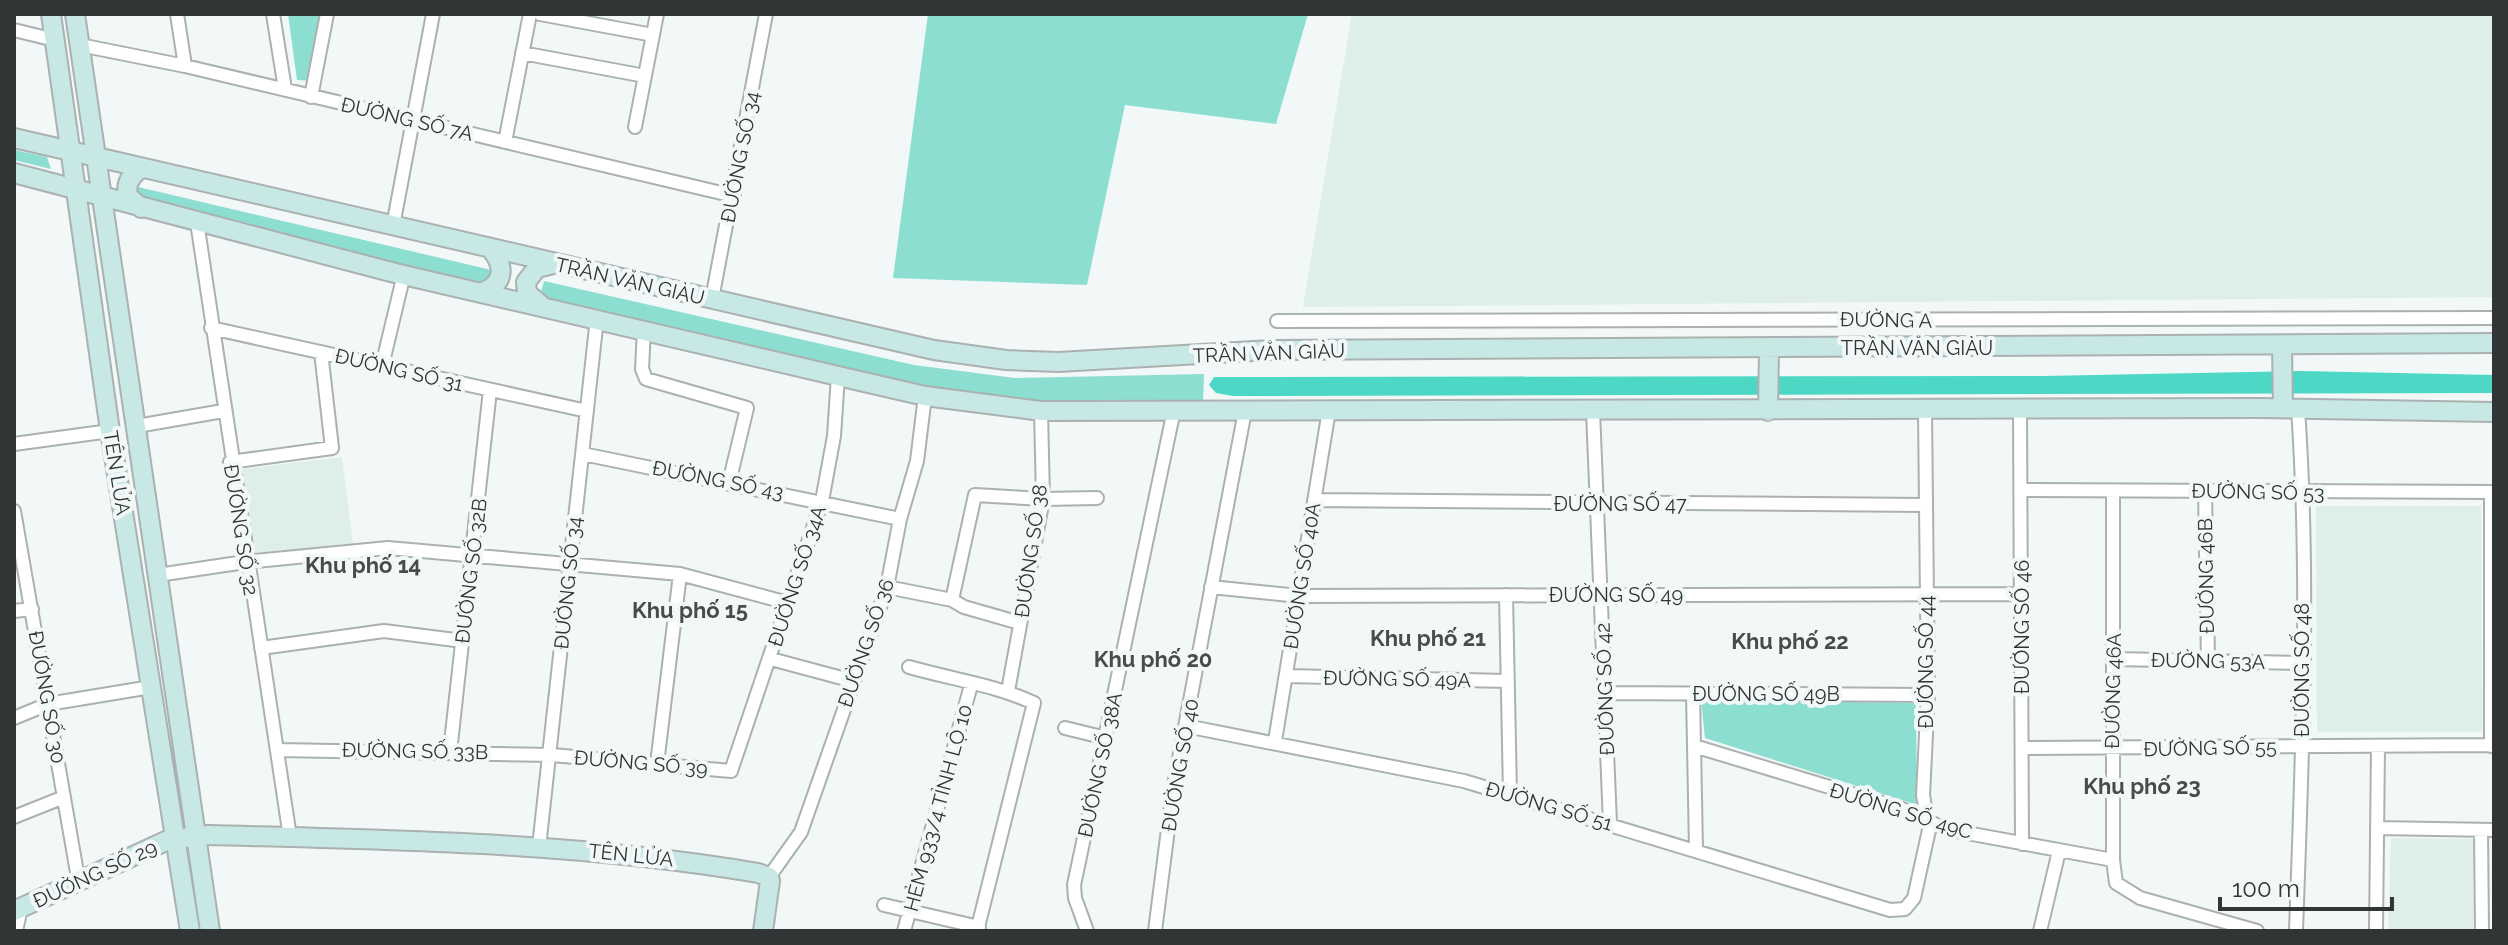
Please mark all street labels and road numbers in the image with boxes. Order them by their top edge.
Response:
street label: ĐƯỜNG SỐ 34 [715,89,765,225]
street label: ĐƯỜNG SỐ 7A [339,91,476,146]
street label: TRẦN VĂN GIÀU [553,251,707,310]
street label: ĐƯỜNG A [1840,307,1933,333]
street label: TRẦN VĂN GIÀU [1841,335,1993,360]
street label: TRẦN VĂN GIÀU [1192,337,1346,368]
street label: ĐƯỜNG SỐ 31 [333,343,466,397]
street label: TÊN LỬA [98,429,137,517]
street label: ĐƯỜNG SỐ 43 [650,455,786,504]
street label: ĐƯỜNG SỐ 32 [219,462,264,597]
street label: ĐƯỜNG SỐ 53 [2191,478,2325,505]
street label: ĐƯỜNG SỐ 38 [1009,483,1052,619]
street label: ĐƯỜNG SỐ 47 [1553,491,1687,516]
street label: ĐƯỜNG SỐ 32B [449,497,492,645]
street label: ĐƯỜNG SỐ 40A [1278,500,1326,651]
street label: ĐƯỜNG SỐ 34A [762,502,831,650]
street label: ĐƯỜNG SỐ 34 [548,515,587,651]
street label: ĐƯỜNG 46B [2193,518,2219,634]
street label: ĐƯỜNG SỐ 46 [2009,560,2034,694]
street label: ĐƯỜNG SỐ 36 [832,575,899,710]
street label: ĐƯỜNG SỐ 49 [1549,582,1683,607]
street label: ĐƯỜNG SỐ 44 [1913,595,1938,729]
street label: ĐƯỜNG SỐ 48 [2289,603,2314,737]
street label: ĐƯỜNG SỐ 42 [1590,622,1619,756]
street label: ĐƯỜNG SỐ 30 [23,628,71,765]
street label: ĐƯỜNG 46A [2100,633,2126,749]
street label: ĐƯỜNG 53A [2151,648,2266,674]
street label: ĐƯỜNG SỐ 49A [1323,665,1472,692]
street label: ĐƯỜNG SỐ 49B [1692,681,1840,706]
street label: ĐƯỜNG SỐ 38A [1072,690,1127,840]
street label: ĐƯỜNG SỐ 40 [1155,696,1204,833]
street label: HẺM 933/4 TỈNH LỘ 10 [898,702,977,914]
street label: ĐƯỜNG SỐ 55 [2143,734,2277,761]
street label: ĐƯỜNG SỐ 33B [342,737,488,764]
street label: ĐƯỜNG SỐ 39 [573,744,709,781]
street label: ĐƯỜNG SỐ 51 [1483,775,1616,836]
street label: ĐƯỜNG SỐ 49C [1827,777,1976,844]
street label: ĐƯỜNG SỐ 29 [29,834,161,913]
street label: TÊN LỬA [587,838,675,871]

